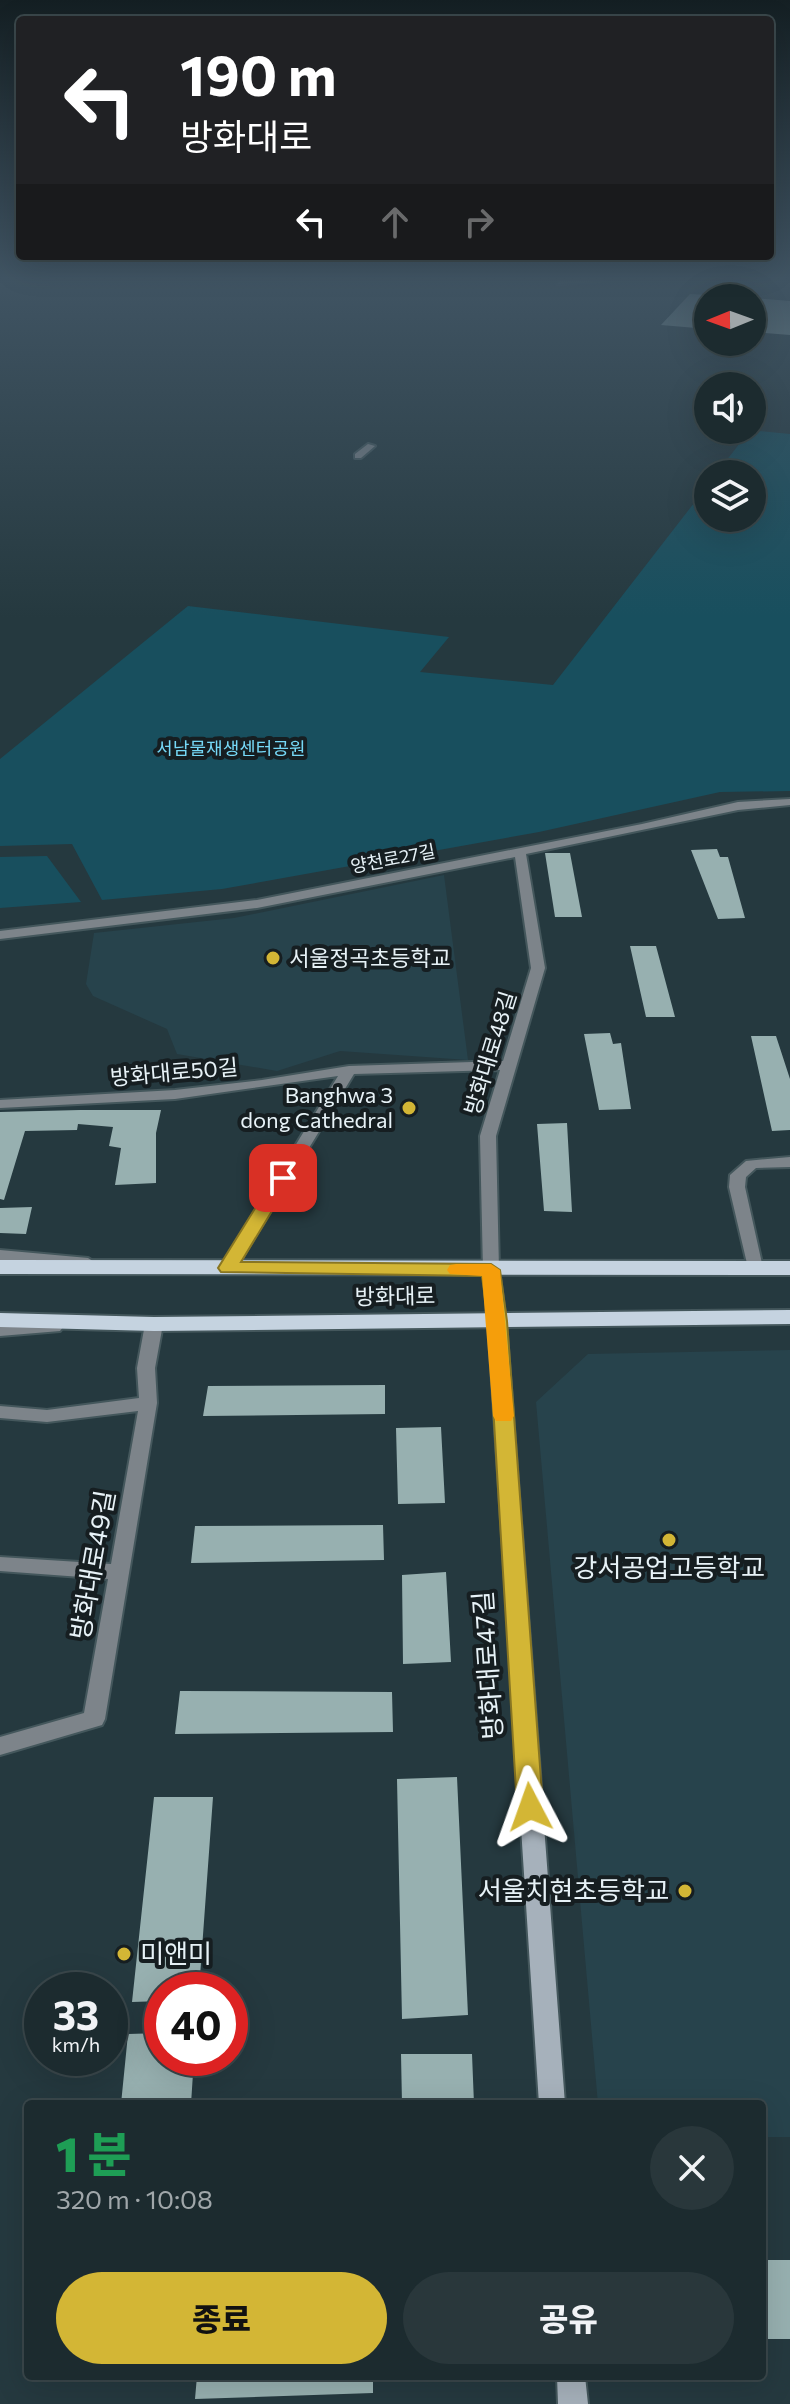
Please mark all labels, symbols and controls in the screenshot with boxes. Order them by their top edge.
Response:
text: 190 m [180,39,337,108]
icon: left [48,48,152,152]
text: 방화대로 [180,113,312,157]
icon: left [289,200,333,244]
icon: ahead [373,200,417,244]
icon: right [457,200,501,244]
north arrow [694,284,766,356]
map controls [694,284,766,532]
button: sound [694,372,766,444]
button: layers [694,460,766,532]
park label: 서남물재생센터공원 [156,737,306,759]
street label: 양천로27길 [349,839,437,877]
place label: 서울정곡초등학교 [289,944,451,971]
marker: 서울정곡초등학교 [264,949,282,967]
street label: 방화대로48길 [458,988,521,1118]
street label: 방화대로50길 [109,1052,239,1091]
place label: Banghwa 3 dong Cathedral [240,1081,393,1133]
marker: Banghwa 3 dong Cathedral [400,1099,418,1117]
pin [249,1144,317,1212]
icon: arrive [261,1156,305,1200]
street label: 방화대로 [354,1281,436,1310]
street label: 방화대로49길 [63,1488,120,1642]
marker: 강서공업고등학교 [660,1531,678,1549]
place label: 강서공업고등학교 [573,1551,765,1582]
street label: 방화대로47길 [466,1590,507,1740]
position arrow [488,1765,572,1849]
place label: 서울치현초등학교 [478,1874,669,1905]
marker: 서울치현초등학교 [676,1882,694,1900]
place label: 미앤미 [140,1937,212,1968]
marker: 미앤미 [115,1945,133,1963]
speed limit sign: 40 [144,1972,248,2076]
text: 33 [53,1989,99,2038]
text: km/h [52,2032,100,2056]
text: 1 분 [56,2123,132,2182]
button: close [650,2126,734,2210]
text: 320 m · 10:08 [56,2183,213,2214]
button: 종료 [56,2272,387,2364]
button: 공유 [403,2272,734,2364]

